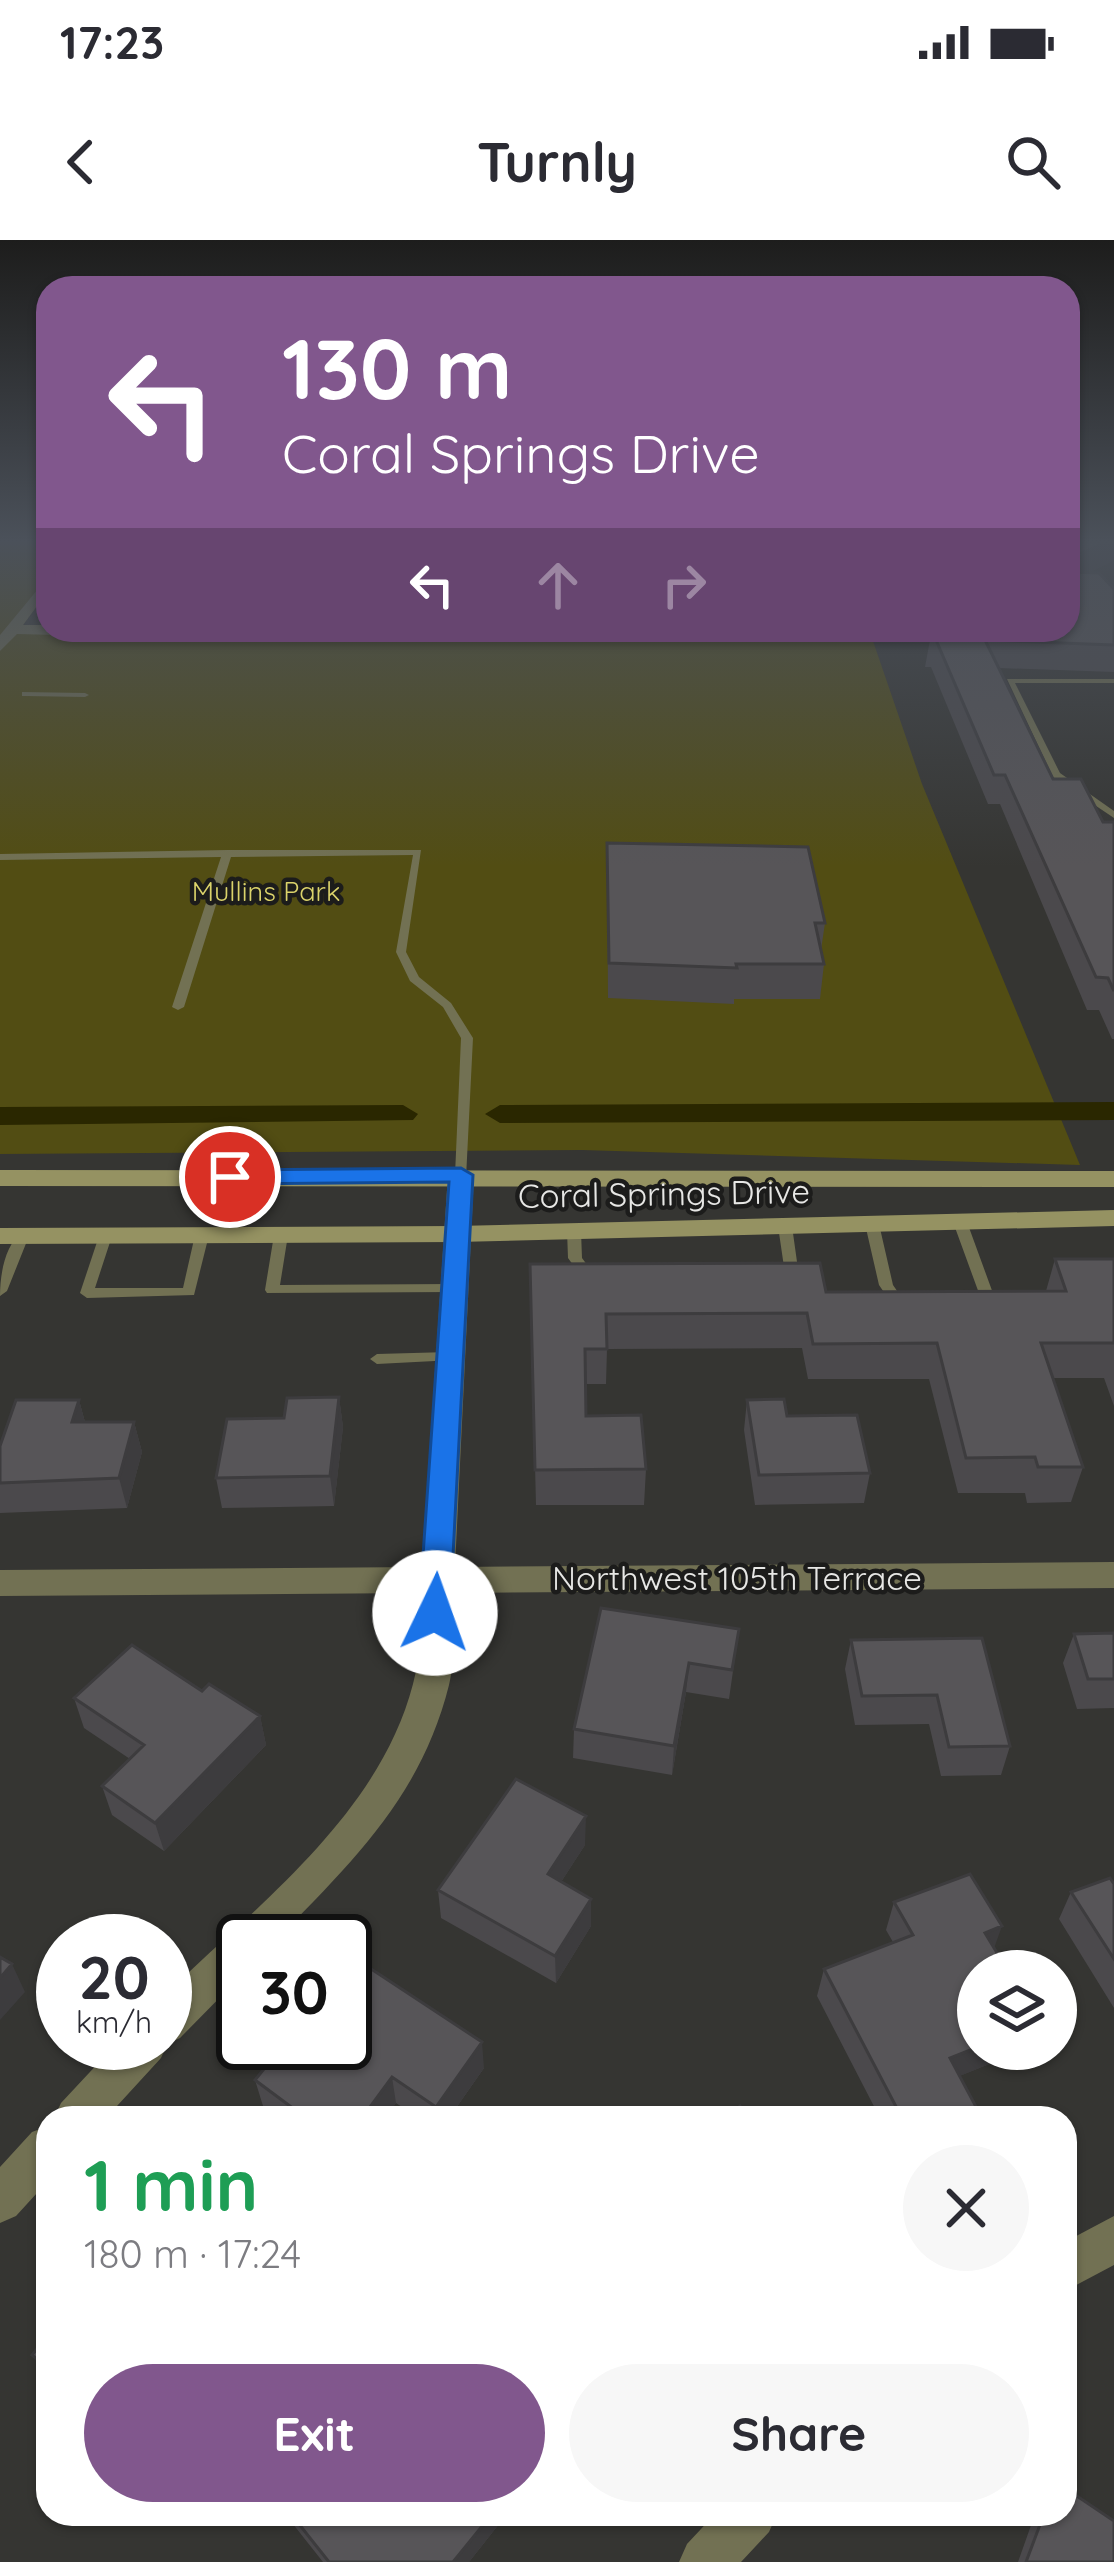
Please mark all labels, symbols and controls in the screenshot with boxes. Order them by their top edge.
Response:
text: 17:23 [60,14,164,70]
text: Turnly [477,128,637,196]
icon: back [48,129,114,195]
icon: search [1000,129,1066,195]
text: 130 m [282,315,512,420]
icon: left [84,324,240,480]
text: Coral Springs Drive [282,419,760,487]
icon: left [399,552,465,618]
icon: ahead [525,552,591,618]
icon: right [651,552,717,618]
park label: Mullins Park [192,874,340,908]
pin [179,1126,281,1228]
icon: arrive [197,1144,263,1210]
street label: Coral Springs Drive [518,1170,810,1216]
position arrow [372,1550,498,1676]
street label: Northwest 105th Terrace [552,1557,922,1598]
speed limit sign: 30 [216,1914,372,2070]
text: 20 [79,1939,149,2014]
map controls [957,1950,1077,2070]
button: layers [957,1950,1077,2070]
text: km/h [76,2003,152,2041]
text: 1 min [84,2139,258,2229]
button: close [903,2145,1029,2271]
text: 180 m · 17:24 [84,2229,301,2278]
button: Exit [84,2364,545,2502]
button: Share [569,2364,1029,2502]

